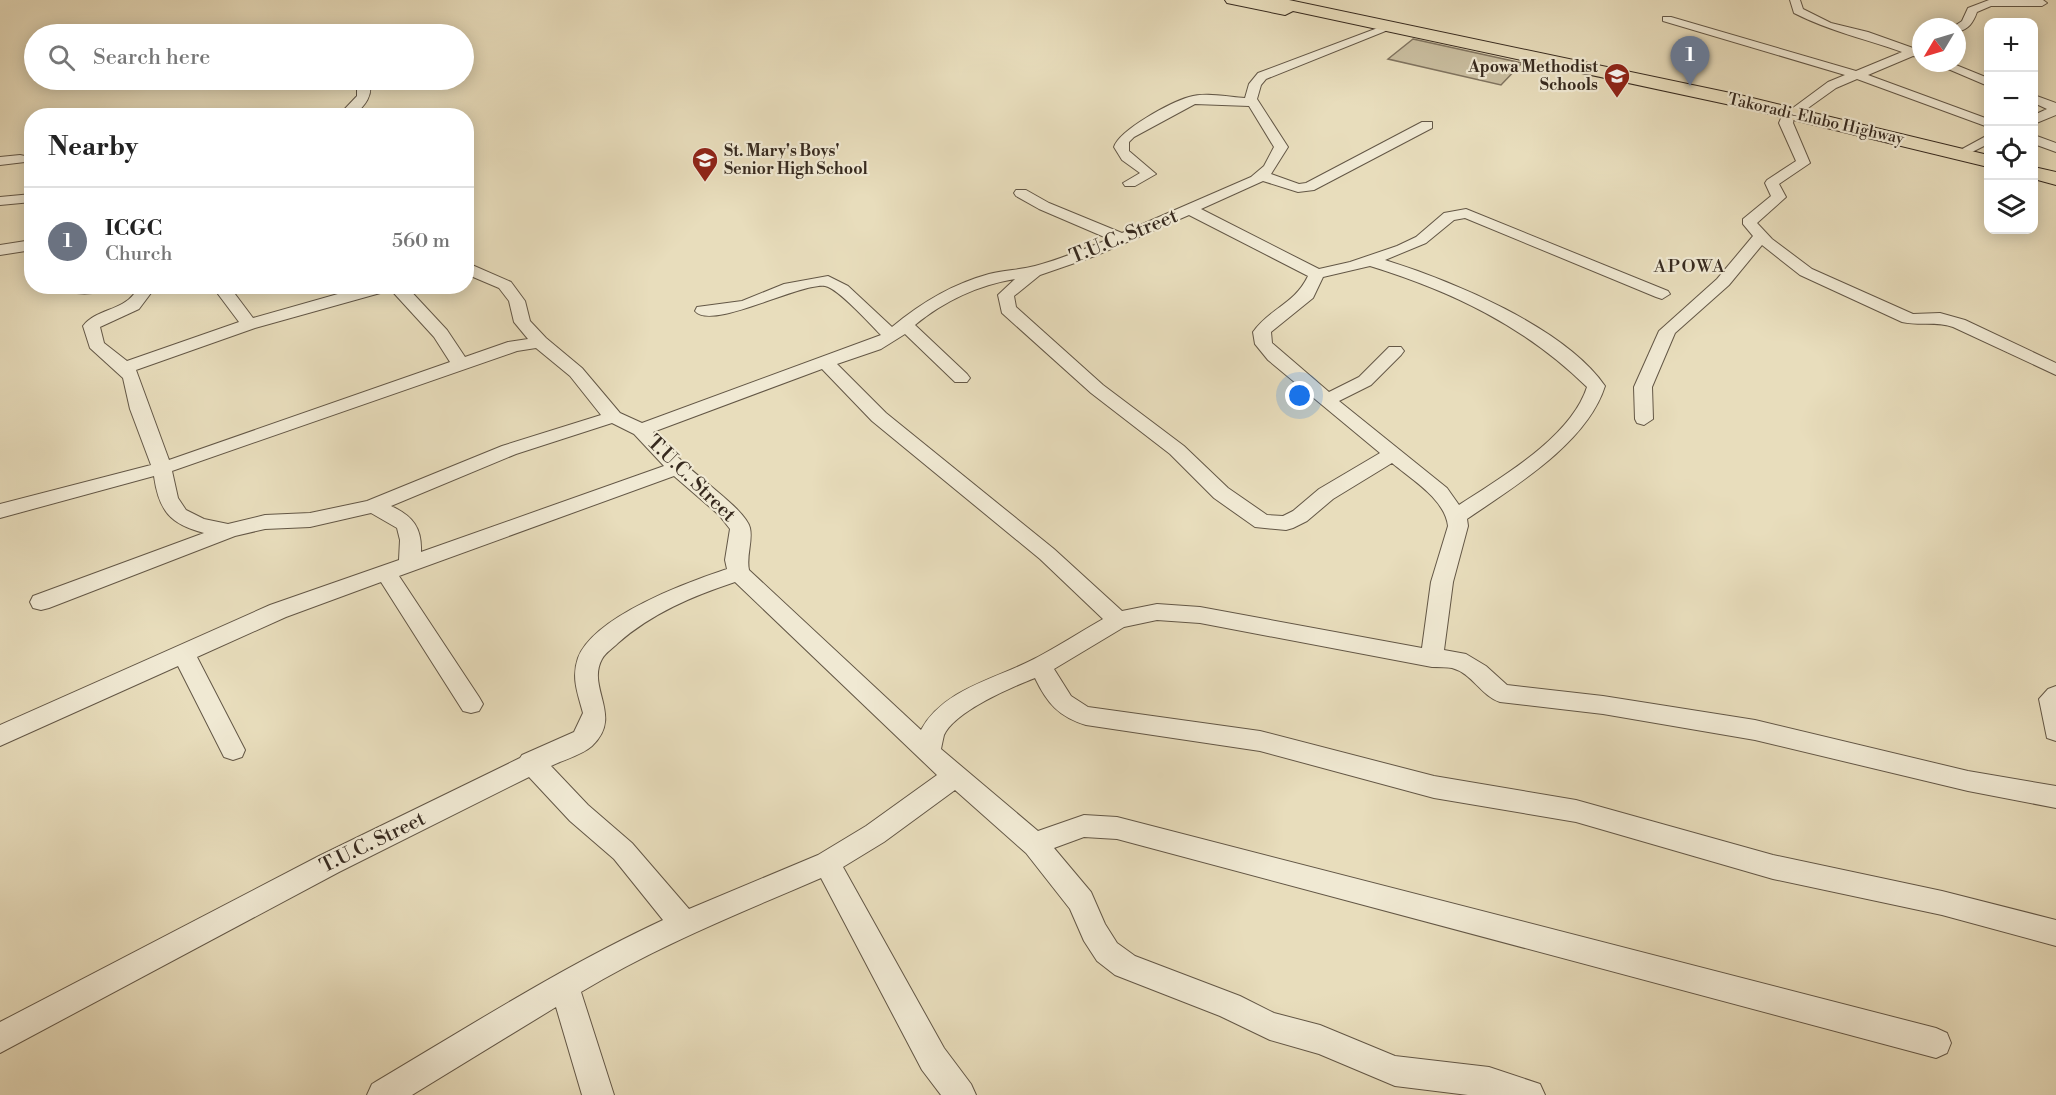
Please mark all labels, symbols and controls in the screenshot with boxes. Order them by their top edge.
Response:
north arrow [1912,18,1966,72]
map controls [1984,18,2038,234]
button: + [1984,18,2038,72]
search box [24,24,474,90]
pin: 1 [1670,36,1710,86]
icon: search [45,41,78,74]
text: Search here [93,44,210,71]
place label: Apowa Methodist Schools [1467,57,1598,95]
school or university icon: Apowa Methodist Schools [1602,61,1632,99]
button: − [1984,72,2038,126]
street label: Takoradi-Elubo Highway [1726,89,1906,149]
button: locate [1984,126,2038,180]
text: Nearby [48,131,138,163]
place label: St. Mary's Boys' Senior High School [724,141,869,179]
school or university icon: St. Mary's Boys' Senior High School [690,145,720,183]
button: layers [1984,180,2038,234]
street label: T.U.C. Street [1066,204,1182,270]
text: ICGC [105,215,162,242]
text: 1 [63,229,72,254]
text: 560 m [392,229,450,254]
text: Church [105,242,172,267]
district label: APOWA [1653,255,1726,278]
your location [1285,381,1314,410]
street label: T.U.C. Street [641,430,741,528]
street label: T.U.C. Street [316,807,430,879]

